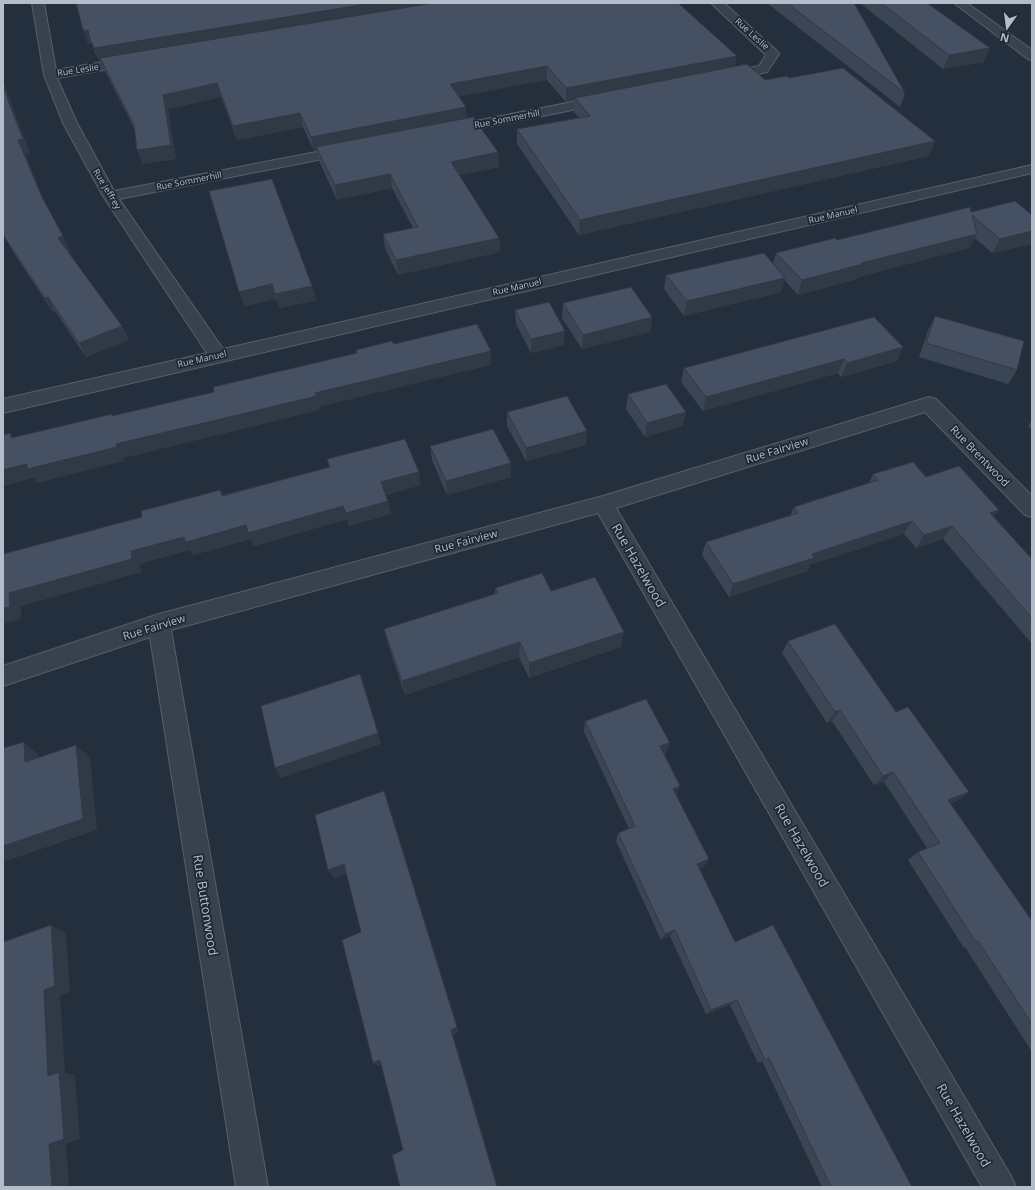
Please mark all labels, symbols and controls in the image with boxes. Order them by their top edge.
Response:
north arrow [987,8,1027,48]
street label: Rue Leslie [732,15,772,53]
text: N [998,30,1011,47]
street label: Rue Leslie [56,60,100,79]
street label: Rue Sommerhill [473,106,541,131]
street label: Rue Jeffrey [90,166,125,212]
street label: Rue Sommerhill [155,168,223,193]
street label: Rue Manuel [807,203,859,226]
street label: Rue Manuel [491,275,543,298]
street label: Rue Manuel [176,347,228,370]
street label: Rue Brentwood [947,422,1013,489]
street label: Rue Fairview [744,433,810,466]
street label: Rue Hazelwood [608,520,670,610]
street label: Rue Fairview [433,525,499,556]
street label: Rue Fairview [121,610,187,643]
street label: Rue Hazelwood [771,800,833,890]
street label: Rue Buttonwood [189,853,223,957]
street label: Rue Hazelwood [933,1080,995,1170]

